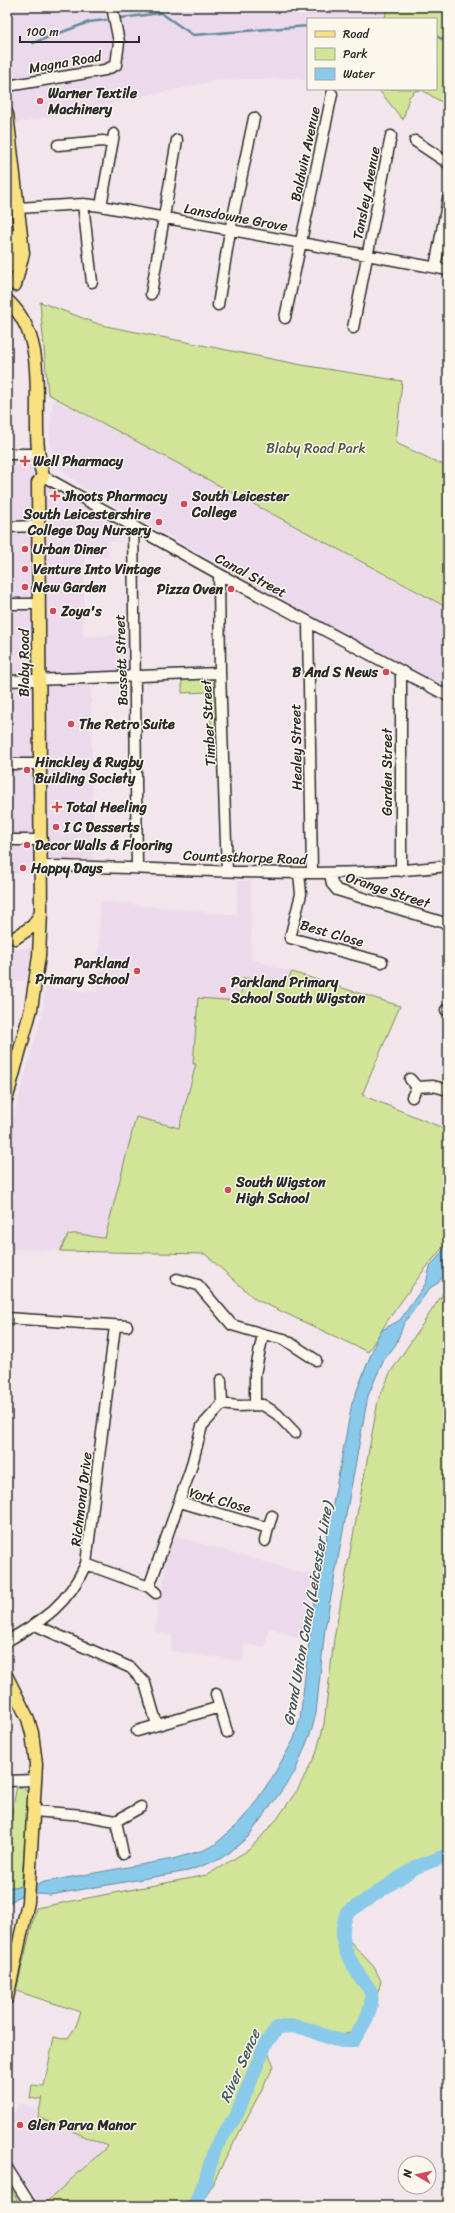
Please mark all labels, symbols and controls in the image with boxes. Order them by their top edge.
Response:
scale bar [20,18,139,44]
legend [307,18,437,90]
text: 100 m [26,21,59,43]
text: Road [343,23,370,45]
text: Park [343,43,368,65]
street label: Magna Road [27,44,105,81]
text: Water [343,63,376,85]
place label: Warner Textile Machinery [47,81,138,122]
marker: Warner Textile Machinery [35,96,45,106]
street label: Baldwin Avenue [283,104,328,204]
street label: Tansley Avenue [345,144,388,242]
street label: Lansdowne Grove [182,196,290,239]
park label: Blaby Road Park [266,436,366,461]
place label: Well Pharmacy [33,449,124,474]
marker: Well Pharmacy [20,456,30,466]
place label: Jhoots Pharmacy [62,484,168,509]
place label: South Leicester College [191,484,290,525]
marker: Jhoots Pharmacy [50,491,60,501]
marker: South Leicester College [179,499,189,509]
place label: South Leicestershire College Day Nursery [23,502,152,543]
marker: South Leicestershire College Day Nursery [154,517,164,527]
place label: Urban Diner [33,537,107,562]
marker: Urban Diner [20,544,30,554]
street label: Canal Street [210,546,291,605]
place label: Venture Into Vintage [33,557,162,582]
marker: Venture Into Vintage [20,564,30,574]
place label: New Garden [32,575,107,600]
place label: Pizza Oven [157,577,223,602]
marker: New Garden [20,582,30,592]
marker: Pizza Oven [226,584,236,594]
place label: Zoya's [60,599,102,624]
marker: Zoya's [48,606,58,616]
street label: Bassett Street [107,614,136,706]
street label: Blaby Road [12,627,37,697]
place label: B And S News [292,660,379,685]
marker: B And S News [381,667,391,677]
street label: Timber Street [194,678,223,767]
street label: Healey Street [283,704,310,790]
place label: The Retro Suite [79,712,175,737]
marker: The Retro Suite [66,719,76,729]
street label: Garden Street [375,727,400,816]
place label: Hinckley & Rugby Building Society [34,750,144,791]
marker: Hinckley & Rugby Building Society [22,765,32,775]
place label: Total Heeling [66,795,148,820]
marker: Total Heeling [51,801,63,813]
place label: I C Desserts [63,815,140,840]
marker: I C Desserts [51,822,61,832]
place label: Decor Walls & Flooring [35,833,173,858]
marker: Decor Walls & Flooring [22,840,32,850]
street label: Countesthorpe Road [183,843,309,872]
place label: Happy Days [30,856,103,881]
marker: Happy Days [18,863,28,873]
street label: Orange Street [342,865,435,916]
street label: Best Close [297,912,367,955]
place label: Parkland Primary School [35,951,131,992]
marker: Parkland Primary School [132,966,142,976]
place label: Parkland Primary School South Wigston [230,970,366,1011]
marker: Parkland Primary School South Wigston [218,985,228,995]
place label: South Wigston High School [235,1170,326,1211]
marker: South Wigston High School [223,1185,233,1195]
street label: Richmond Drive [63,1450,100,1548]
street label: York Close [186,1480,254,1521]
water label: Grand Union Canal (Leicester Line) [276,1498,341,1728]
water label: River Sence [212,2024,268,2107]
place label: Glen Parva Manor [27,2113,137,2138]
marker: Glen Parva Manor [15,2120,25,2130]
north arrow [397,2155,437,2195]
text: N [397,2168,418,2180]

